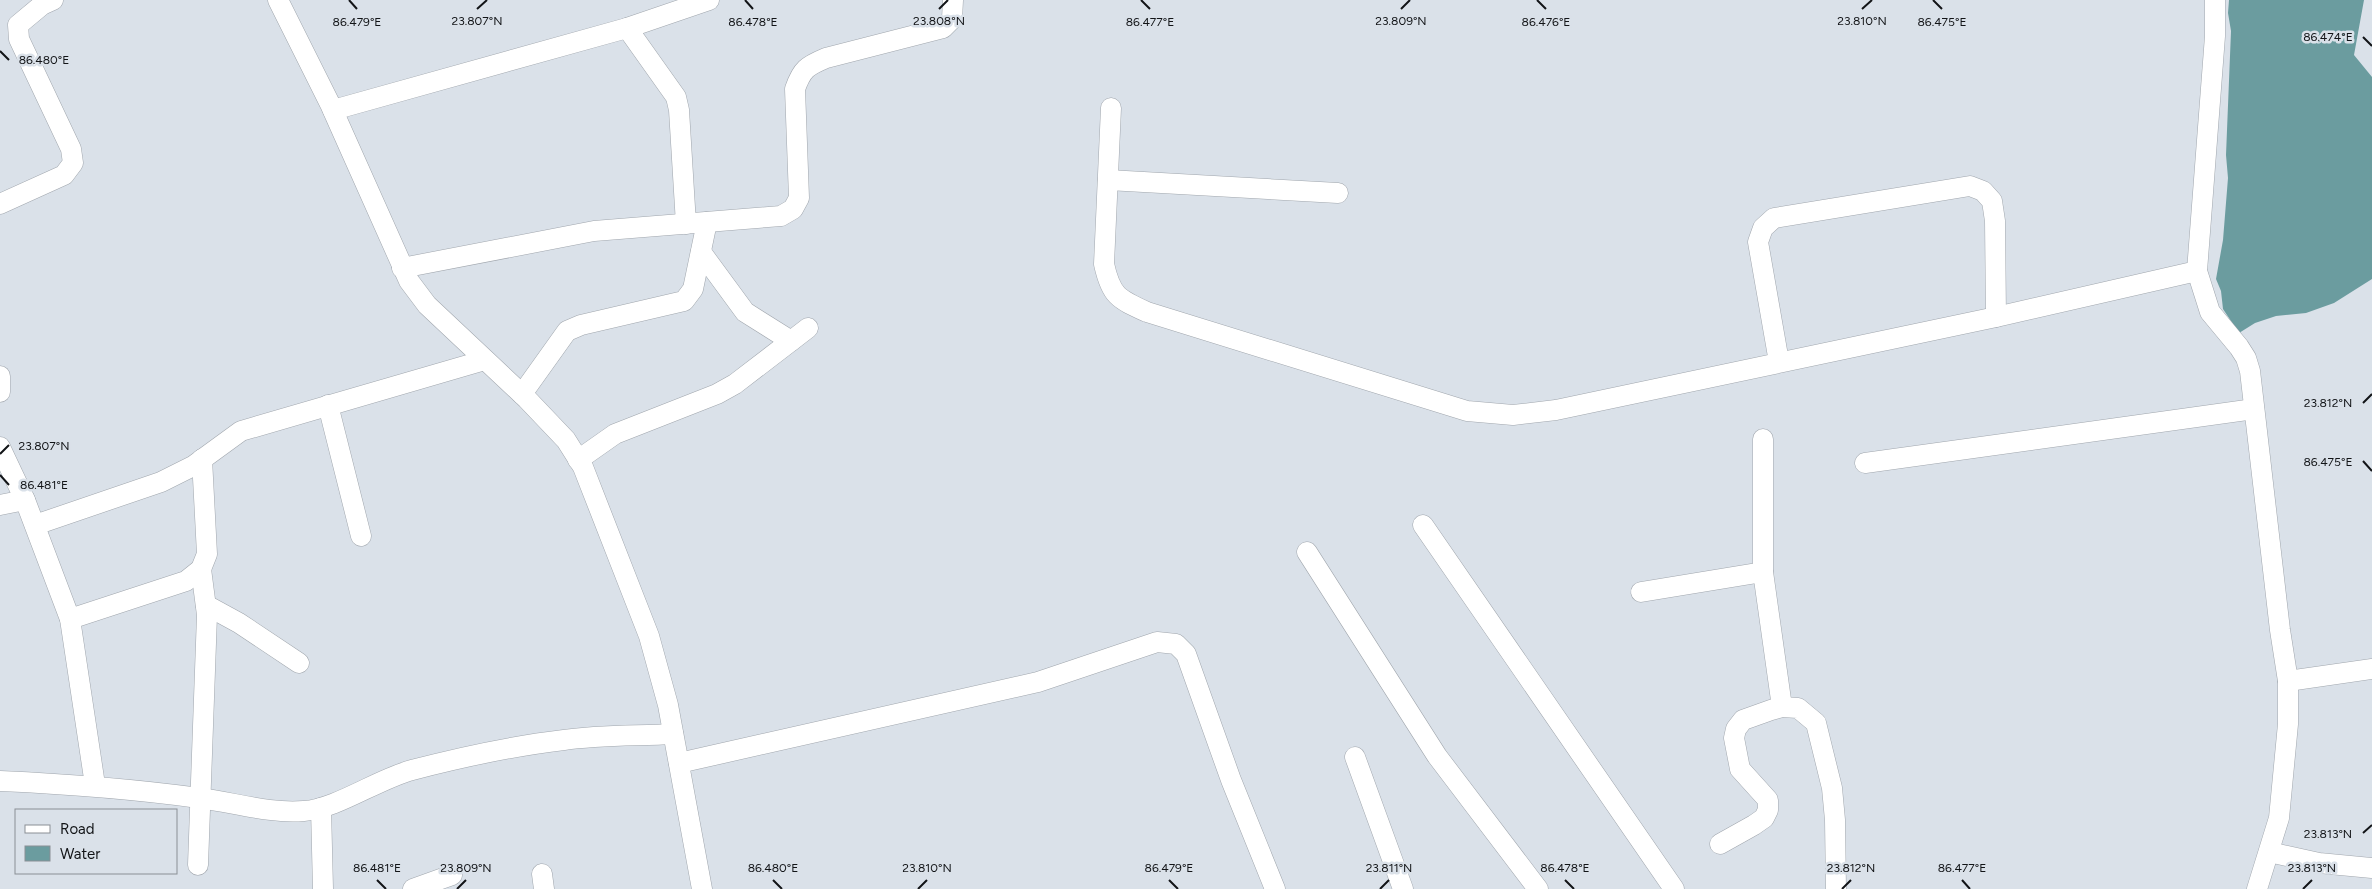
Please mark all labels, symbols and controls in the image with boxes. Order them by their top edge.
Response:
text: 23.807°N [452,14,502,28]
text: 23.808°N [913,14,965,28]
text: 23.809°N [1375,14,1427,28]
text: 23.810°N [1837,14,1887,28]
text: 86.479°E [333,15,381,29]
text: 86.478°E [728,15,778,29]
text: 86.477°E [1126,15,1174,29]
text: 86.476°E [1522,15,1570,29]
text: 86.475°E [1918,15,1966,29]
text: 86.474°E [2303,30,2353,44]
text: 86.480°E [19,53,69,67]
text: 23.812°N [2304,396,2352,410]
text: 23.807°N [19,439,69,453]
text: 86.475°E [2304,455,2352,469]
text: 86.481°E [20,478,68,492]
legend [15,809,178,874]
text: Road [60,820,95,838]
text: 23.813°N [2304,827,2352,841]
text: Water [60,845,100,863]
text: 86.481°E [353,861,401,875]
text: 23.809°N [440,861,492,875]
text: 86.480°E [748,861,798,875]
text: 23.810°N [902,861,952,875]
text: 86.479°E [1145,861,1193,875]
text: 23.811°N [1366,861,1412,875]
text: 86.478°E [1540,861,1590,875]
text: 23.812°N [1827,861,1875,875]
text: 86.477°E [1938,861,1986,875]
text: 23.813°N [2288,861,2336,875]

